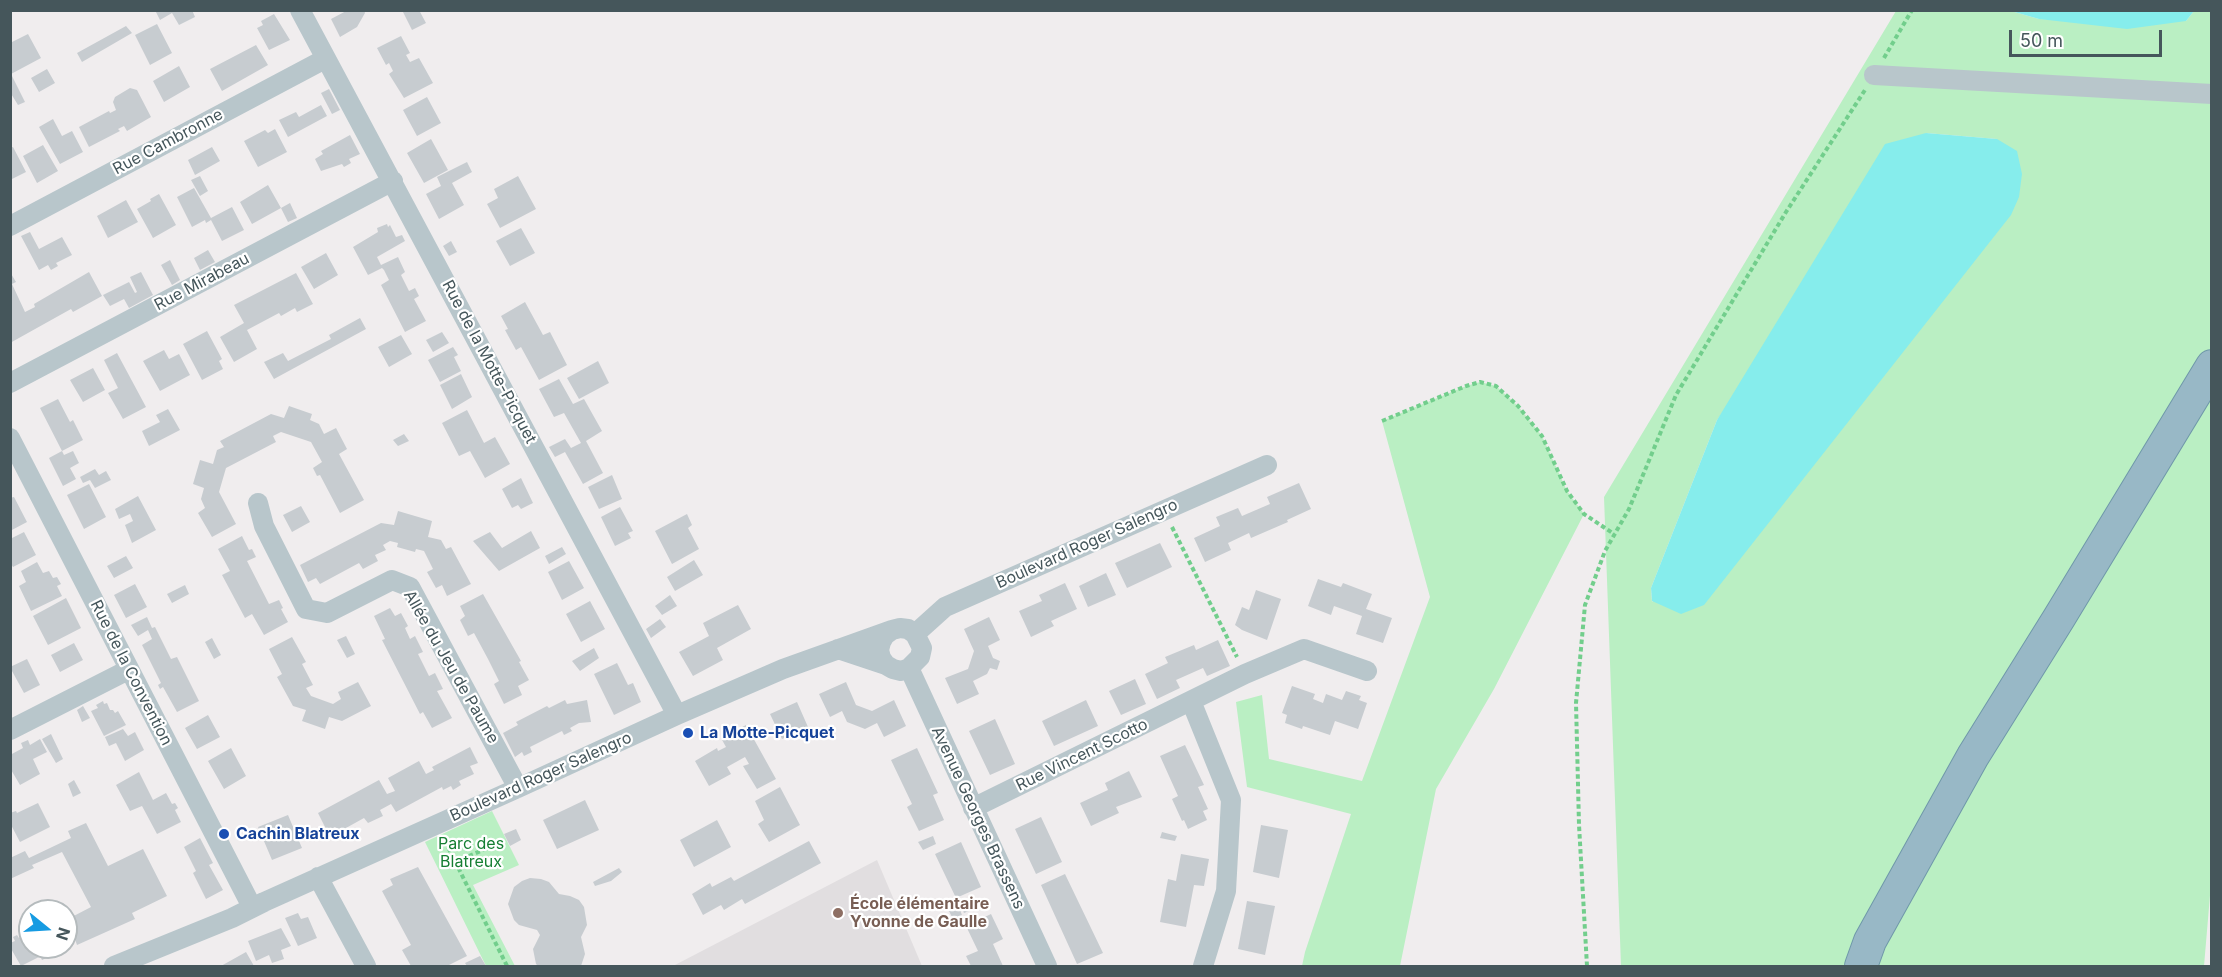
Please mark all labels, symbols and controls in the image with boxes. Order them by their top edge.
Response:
scale bar [2012,18,2165,56]
text: 50 m [2020,30,2063,51]
street label: Rue Cambronne [110,105,226,179]
street label: Rue Mirabeau [151,249,253,315]
street label: Rue de la Motte-Picquet [438,277,540,447]
street label: Boulevard Roger Salengro [993,495,1181,593]
street label: Allée du Jeu de Paume [399,587,503,747]
street label: Rue de la Convention [86,597,176,749]
street label: Rue Vincent Scotto [1013,715,1151,795]
place label: La Motte-Picquet [700,723,834,743]
street label: Avenue Georges Brassens [927,724,1029,912]
marker: La Motte-Picquet [681,726,695,740]
street label: Boulevard Roger Salengro [447,728,635,826]
place label: Cachin Blatreux [236,824,360,844]
marker: Cachin Blatreux [217,827,231,841]
park label: Parc des Blatreux [438,834,504,872]
place label: École élémentaire Yvonne de Gaulle [850,894,989,932]
north arrow [18,899,78,959]
marker: École élémentaire Yvonne de Gaulle [831,906,845,920]
text: N [52,925,75,943]

